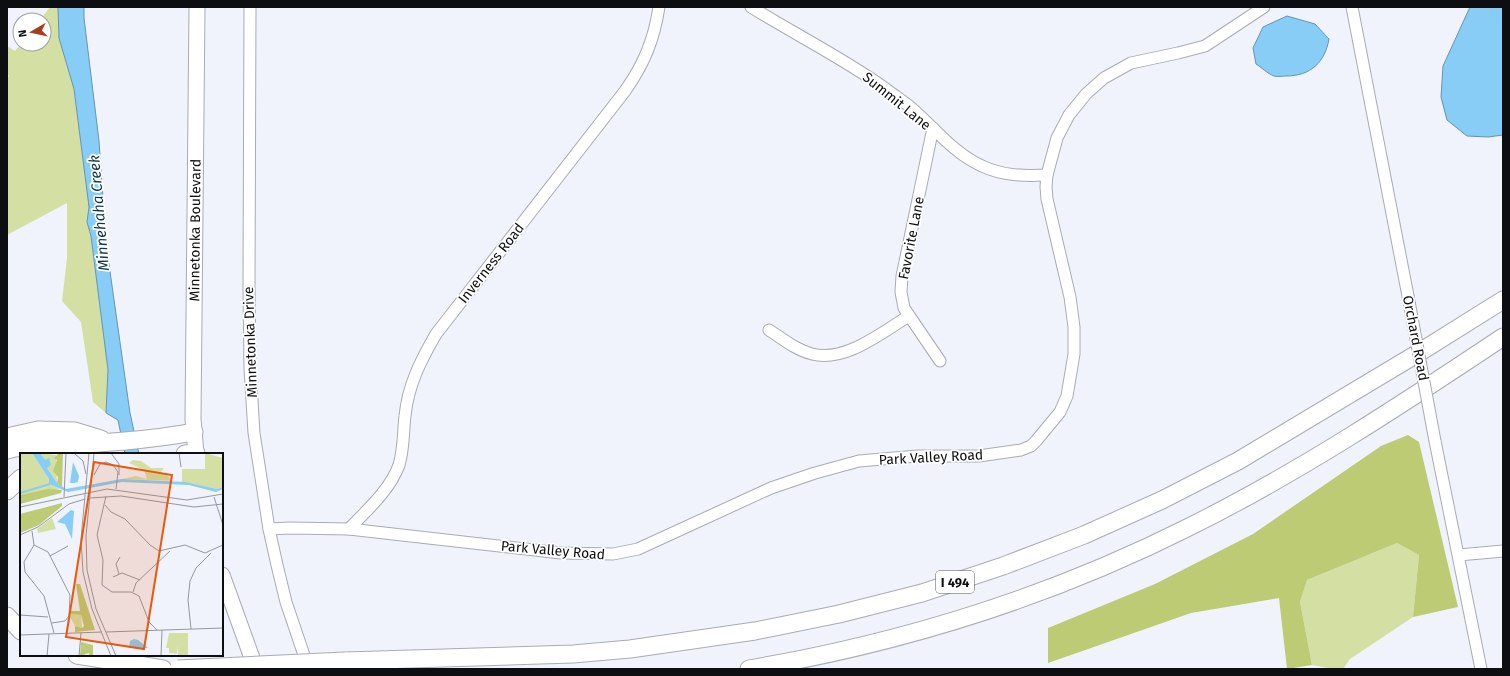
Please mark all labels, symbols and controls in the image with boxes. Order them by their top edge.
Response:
north arrow [12,12,52,52]
text: N [16,29,30,38]
street label: Summit Lane [859,69,934,134]
water label: Minnehaha Creek [85,154,113,272]
street label: Minnetonka Boulevard [186,159,205,302]
street label: Favorite Lane [895,195,928,281]
street label: Inverness Road [455,220,528,307]
street label: Minnetonka Drive [240,286,261,398]
street label: Orchard Road [1399,294,1432,382]
street label: Park Valley Road [878,446,984,469]
inset map [20,453,223,656]
street label: Park Valley Road [500,537,606,564]
road number: I 494 [936,571,974,593]

